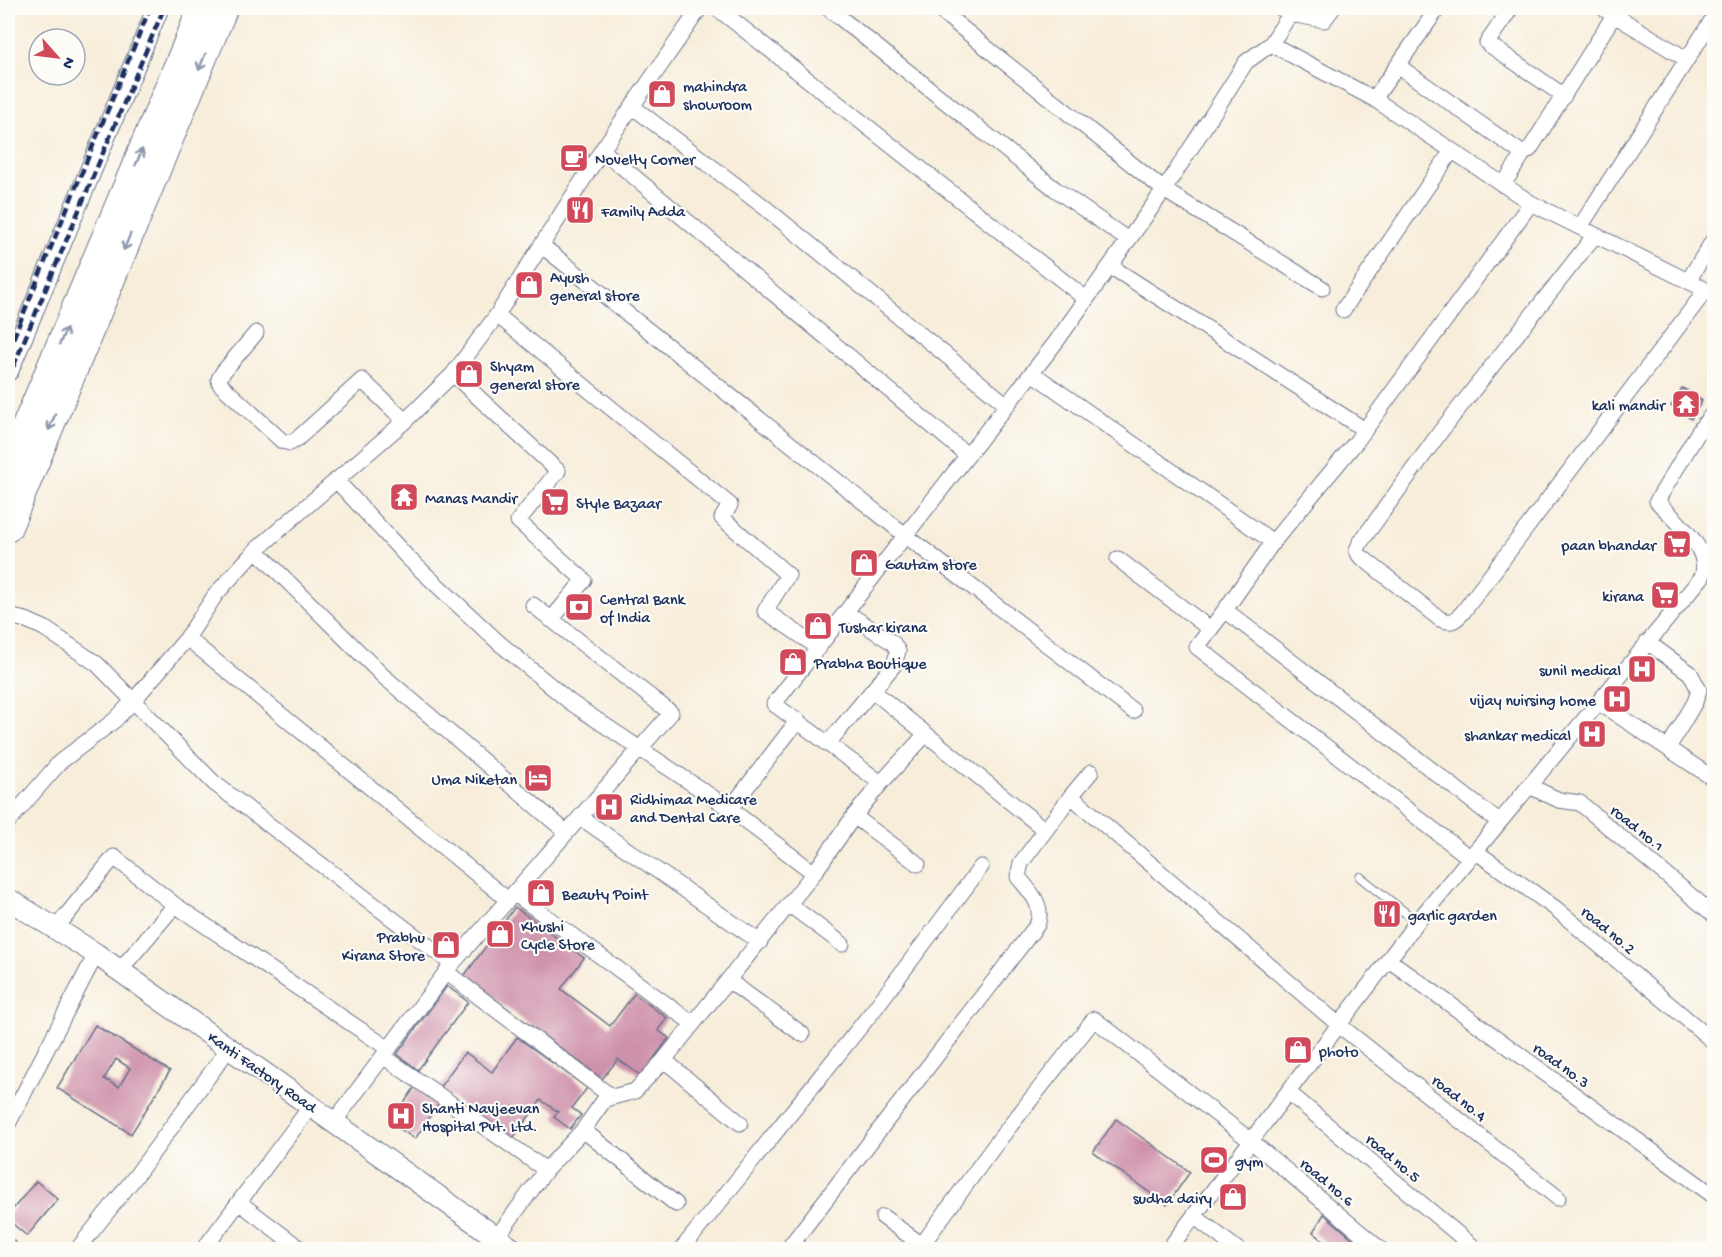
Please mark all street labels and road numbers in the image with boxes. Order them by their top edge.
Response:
street label: road no.1 [1605,802,1666,857]
street label: road no.2 [1576,904,1638,960]
street label: Kanti Factory Road [203,1029,320,1119]
street label: road no.3 [1528,1040,1592,1094]
street label: road no.4 [1427,1072,1489,1127]
street label: road no.5 [1361,1131,1423,1188]
street label: road no.6 [1295,1155,1357,1212]

